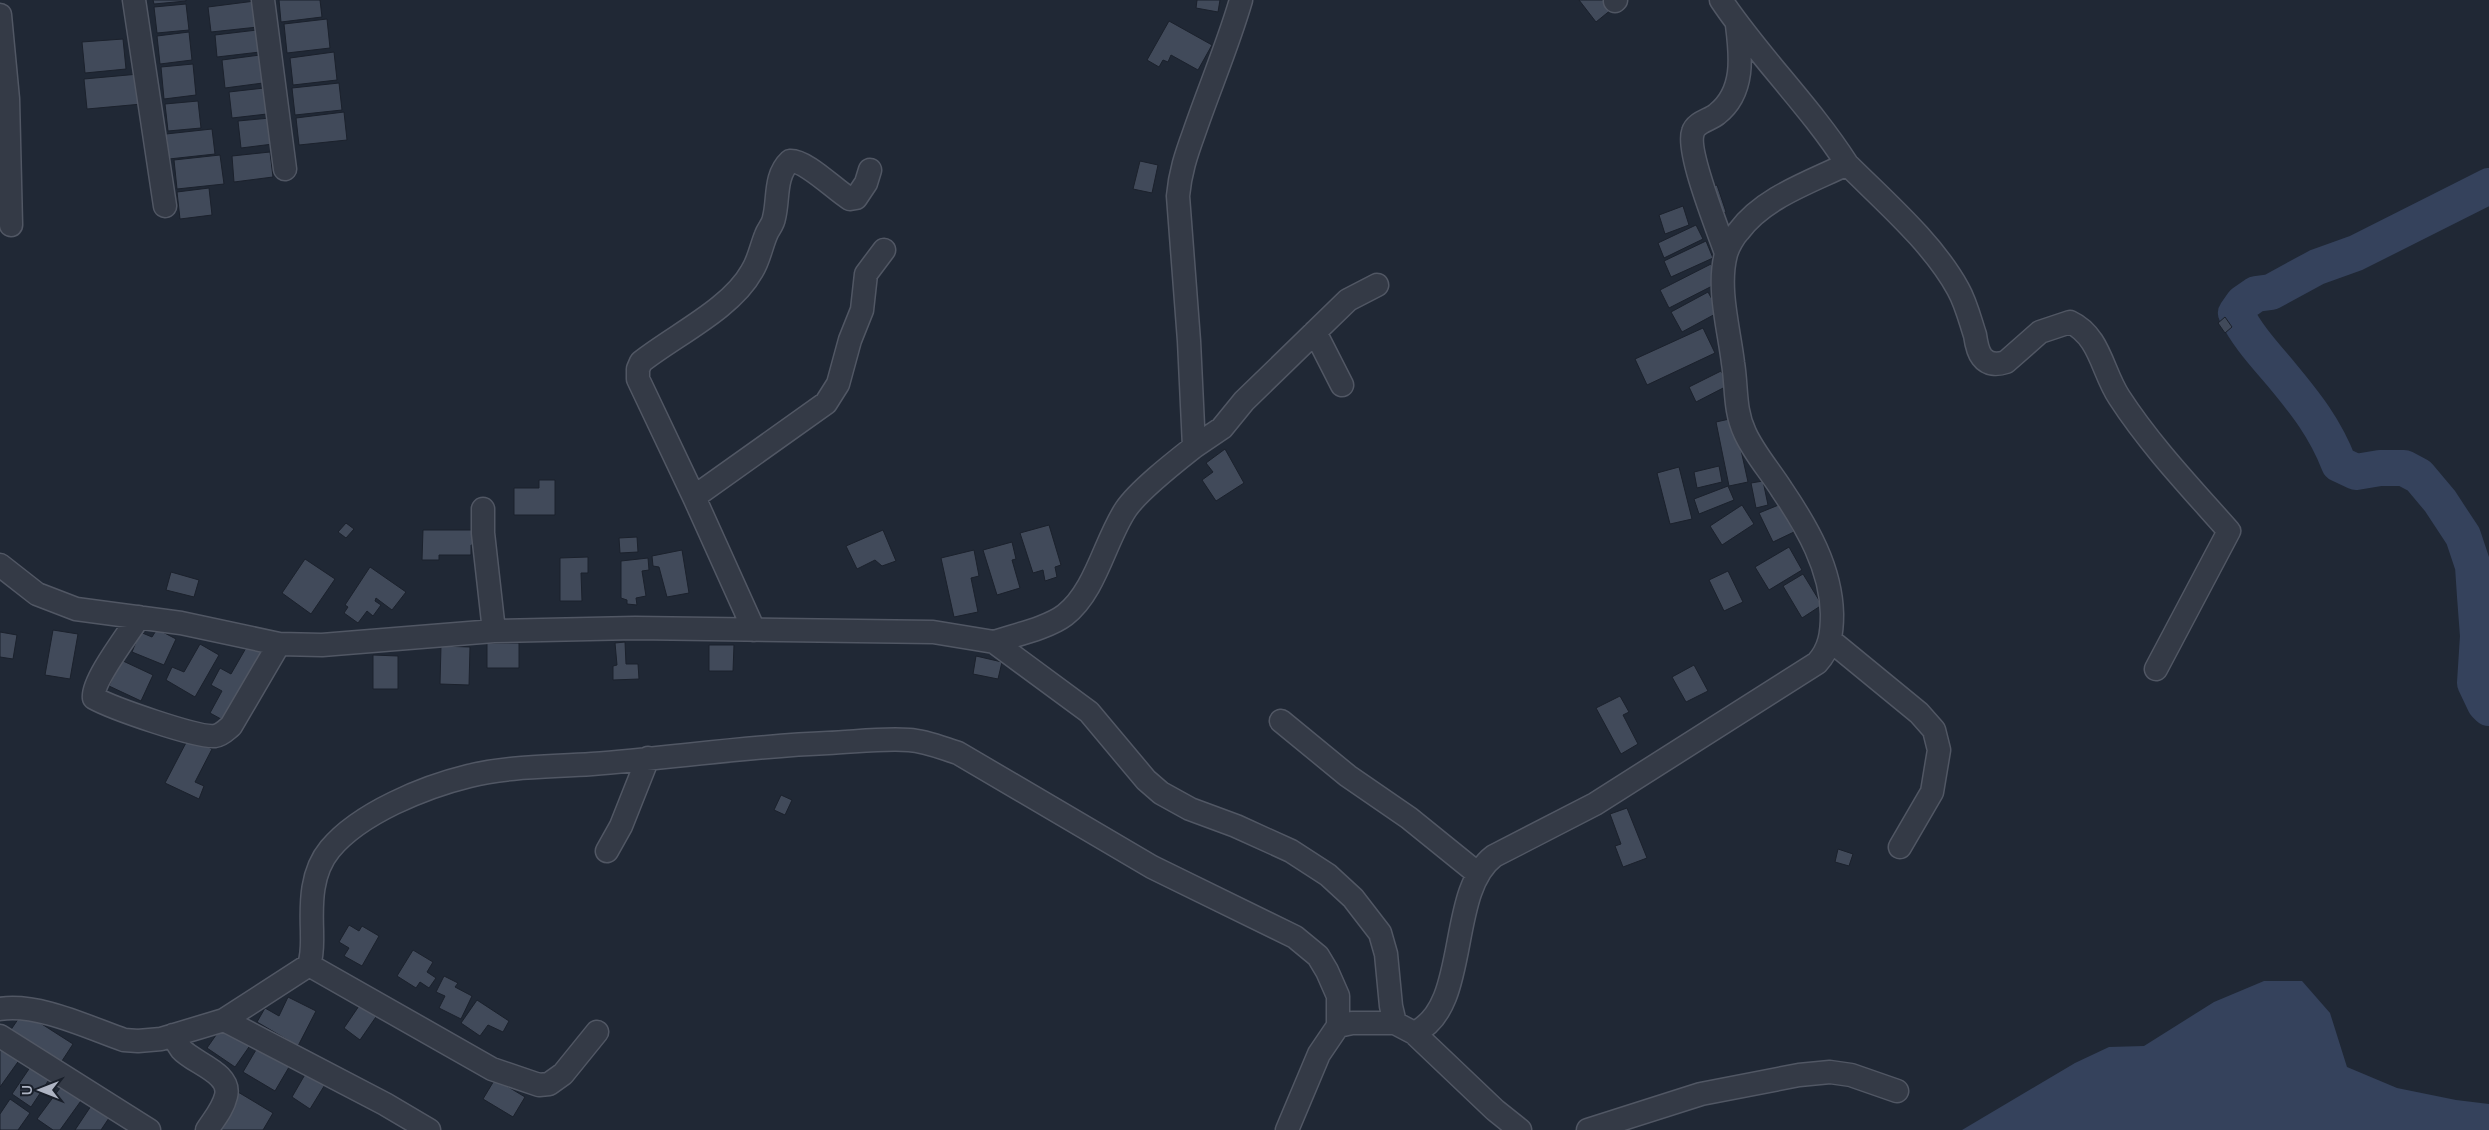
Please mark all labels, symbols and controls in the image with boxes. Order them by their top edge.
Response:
north arrow [15,1065,65,1115]
text: U [18,1085,36,1095]

